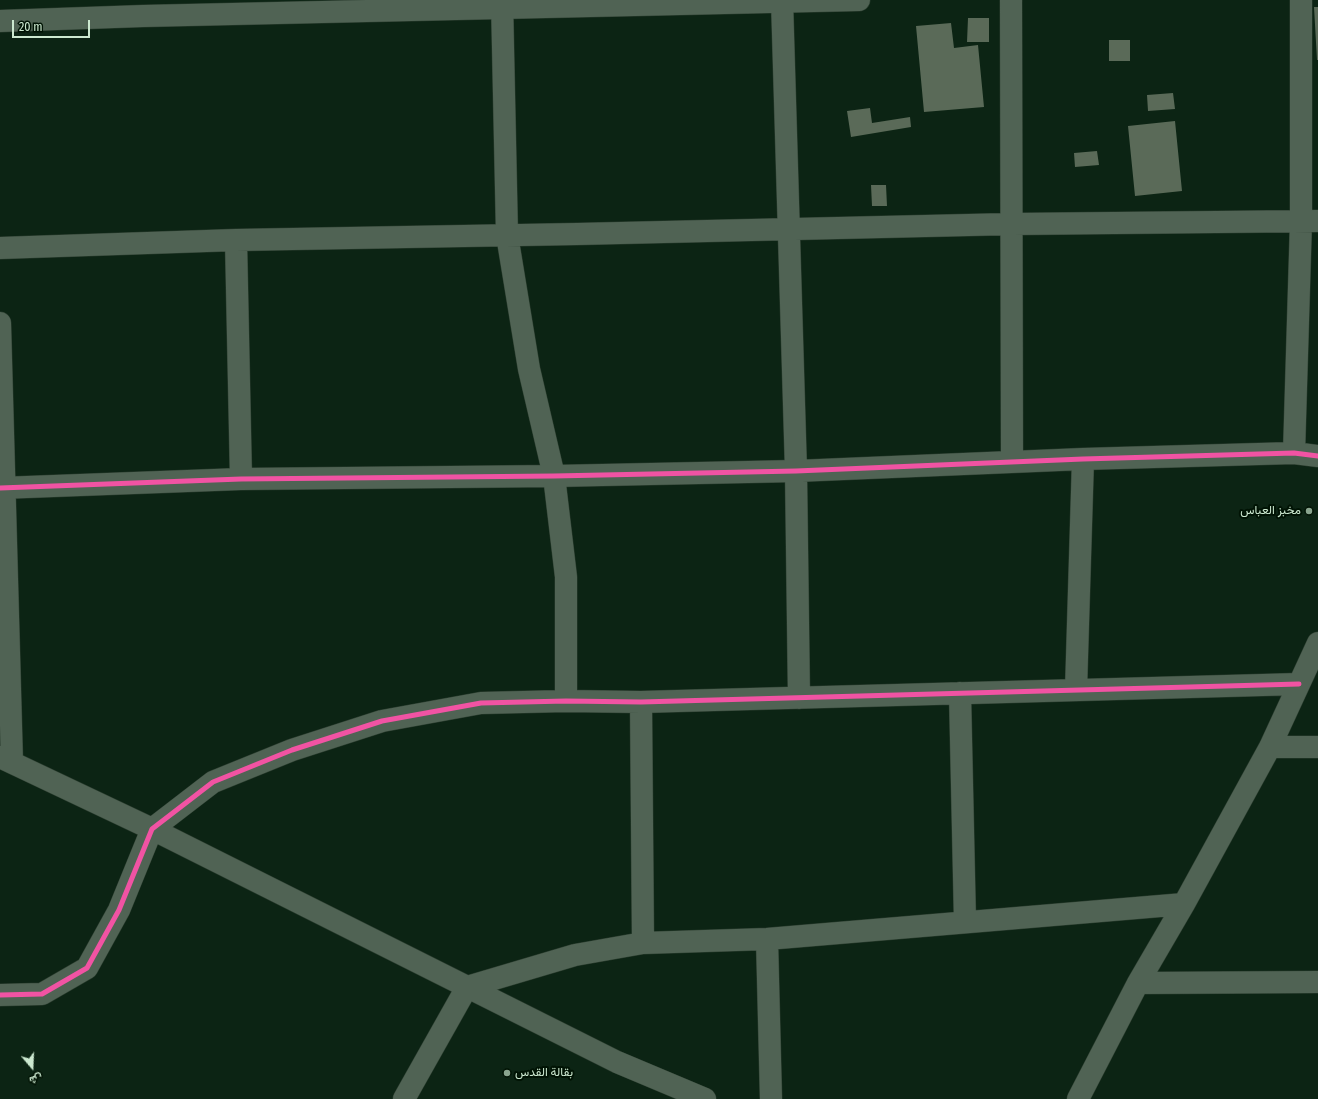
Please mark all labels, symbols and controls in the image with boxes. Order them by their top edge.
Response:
scale bar [14,12,92,38]
text: 20 m [19,20,43,34]
place label: مخبز العباس [1240,504,1301,518]
marker: مخبز العباس [1304,506,1314,516]
north arrow [12,1047,52,1087]
place label: بقالة القدس [515,1066,573,1080]
marker: بقالة القدس [502,1068,512,1078]
text: ش [28,1071,44,1087]

